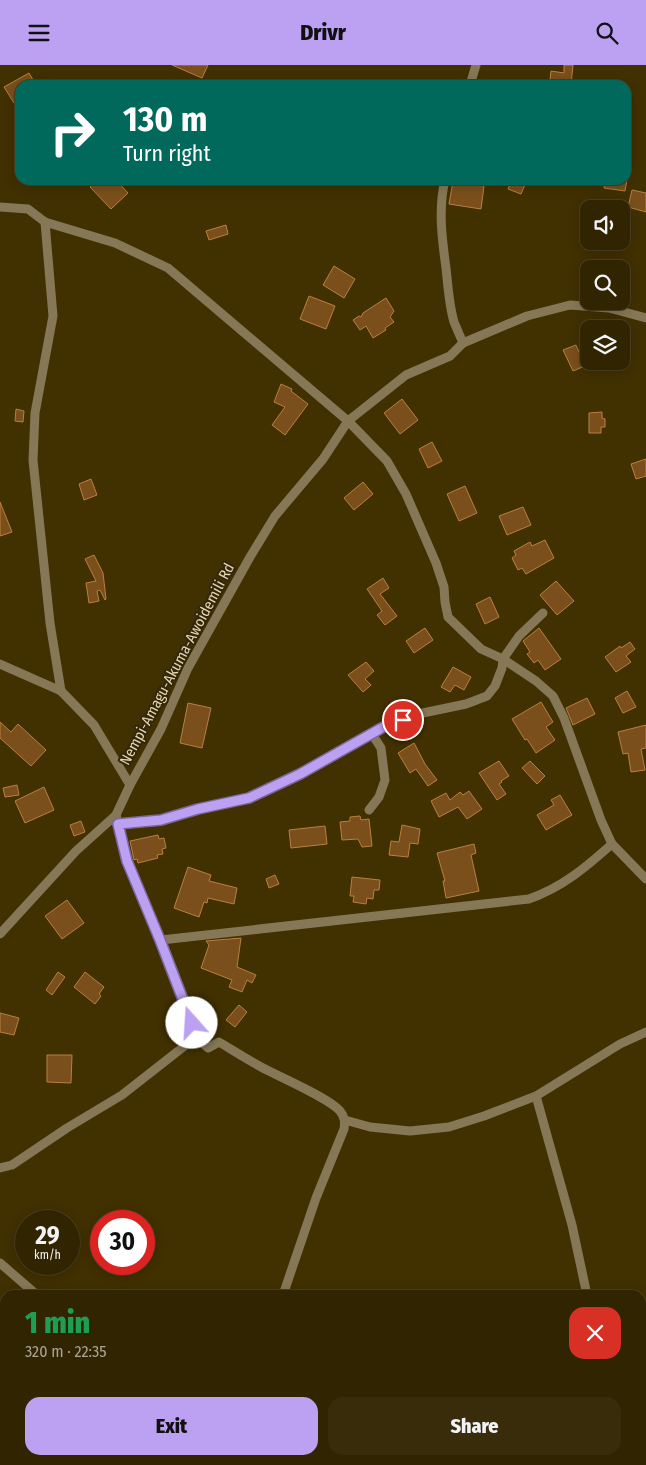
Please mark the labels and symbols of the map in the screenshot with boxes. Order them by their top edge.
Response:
street label: Nempi-Amagu-Akuma-Awoidemili Rd [116,560,238,768]
pin [382,699,424,741]
position arrow [165,996,217,1048]
speed limit sign: 30 [90,1210,155,1275]

